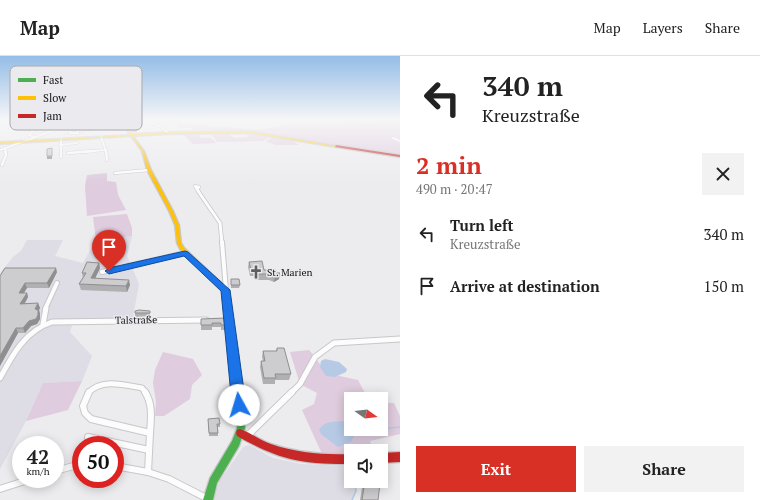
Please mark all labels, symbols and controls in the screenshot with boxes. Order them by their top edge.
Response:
text: Map [20,15,60,40]
text: Map [594,18,621,37]
text: Layers [643,18,683,37]
text: Share [705,18,740,37]
legend [10,66,142,130]
text: 340 m [482,67,563,104]
icon: left [416,72,468,124]
text: Fast [43,73,63,87]
text: Slow [43,91,67,105]
text: Kreuzstraße [482,103,580,127]
text: Jam [43,109,62,123]
text: 2 min [416,149,482,181]
button: close [702,153,744,195]
text: 490 m · 20:47 [416,180,493,198]
text: Turn left [450,215,514,235]
icon: left [416,223,438,245]
text: 340 m [703,224,744,244]
pin [92,230,126,271]
text: Kreuzstraße [450,235,521,253]
icon: arrive [98,236,120,258]
church icon: St. Marien [248,264,264,280]
place label: St. Marien [267,266,312,279]
icon: arrive [416,275,438,297]
text: Arrive at destination [450,276,600,296]
text: 150 m [703,276,744,296]
street label: Talstraße [115,313,157,327]
position arrow [218,384,260,426]
north arrow [344,392,388,436]
map controls [344,392,388,488]
speed limit sign: 50 [72,436,124,488]
text: 42 [27,443,49,470]
button: sound [344,444,388,488]
button: Exit [416,446,576,492]
button: Share [584,446,744,492]
text: km/h [26,465,50,478]

